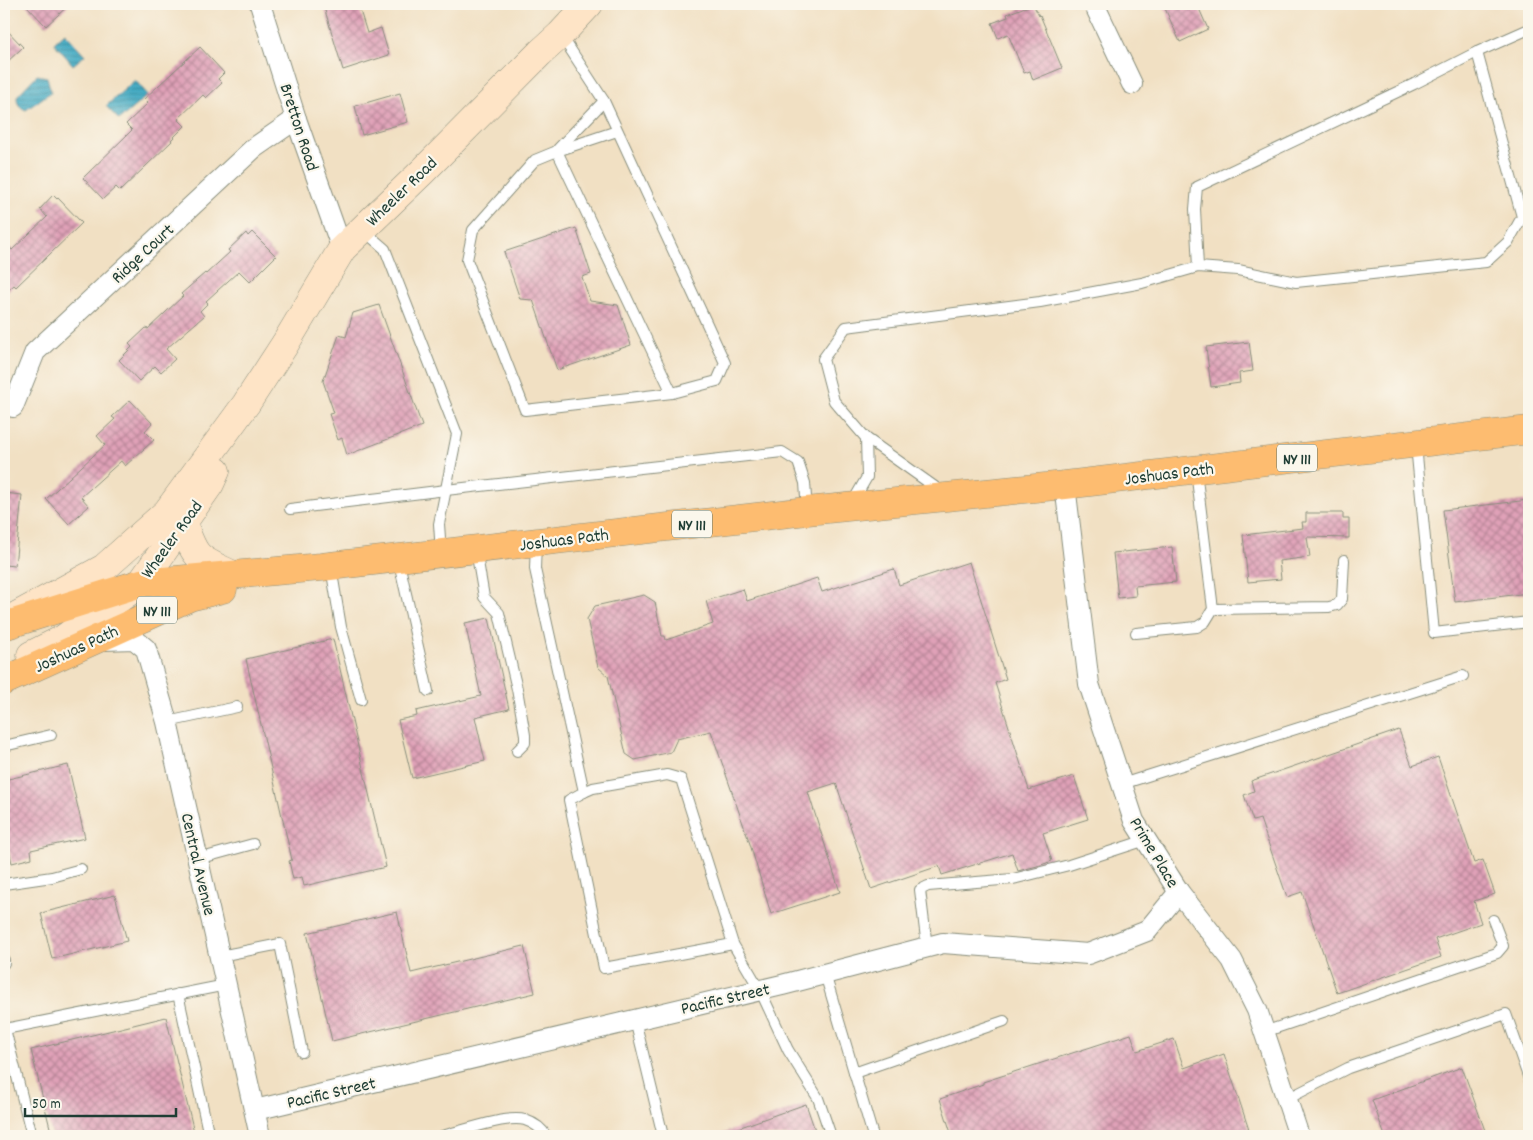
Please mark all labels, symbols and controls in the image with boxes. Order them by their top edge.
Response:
street label: Bretton Road [272,81,323,175]
street label: Wheeler Road [361,152,444,233]
street label: Ridge Court [107,219,181,291]
road number: NY 111 [1277,444,1317,472]
street label: Joshuas Path [1123,458,1215,493]
street label: Wheeler Road [136,496,210,585]
road number: NY 111 [672,510,712,538]
street label: Joshuas Path [518,524,610,559]
road number: NY 111 [137,596,177,624]
street label: Joshuas Path [31,620,123,681]
street label: Central Avenue [173,811,221,918]
street label: Prime Place [1122,813,1184,893]
street label: Pacific Street [679,978,773,1023]
street label: Pacific Street [285,1072,379,1117]
scale bar [25,1085,176,1117]
text: 50 m [32,1094,61,1116]

